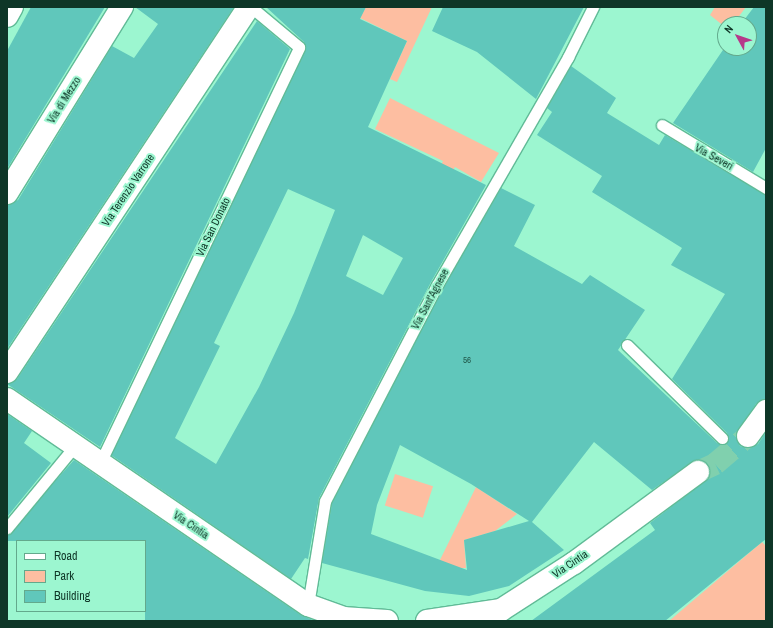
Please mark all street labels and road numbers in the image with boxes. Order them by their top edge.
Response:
street label: Via di Mezzo [44,74,84,126]
street label: Via Severi [692,141,736,173]
street label: Via Terenzio Varrone [99,151,157,229]
street label: Via San Donato [193,196,233,258]
street label: Via Sant'Agnese [408,266,452,332]
street label: Via Cintia [171,508,211,542]
street label: Via Cintia [550,547,590,581]

